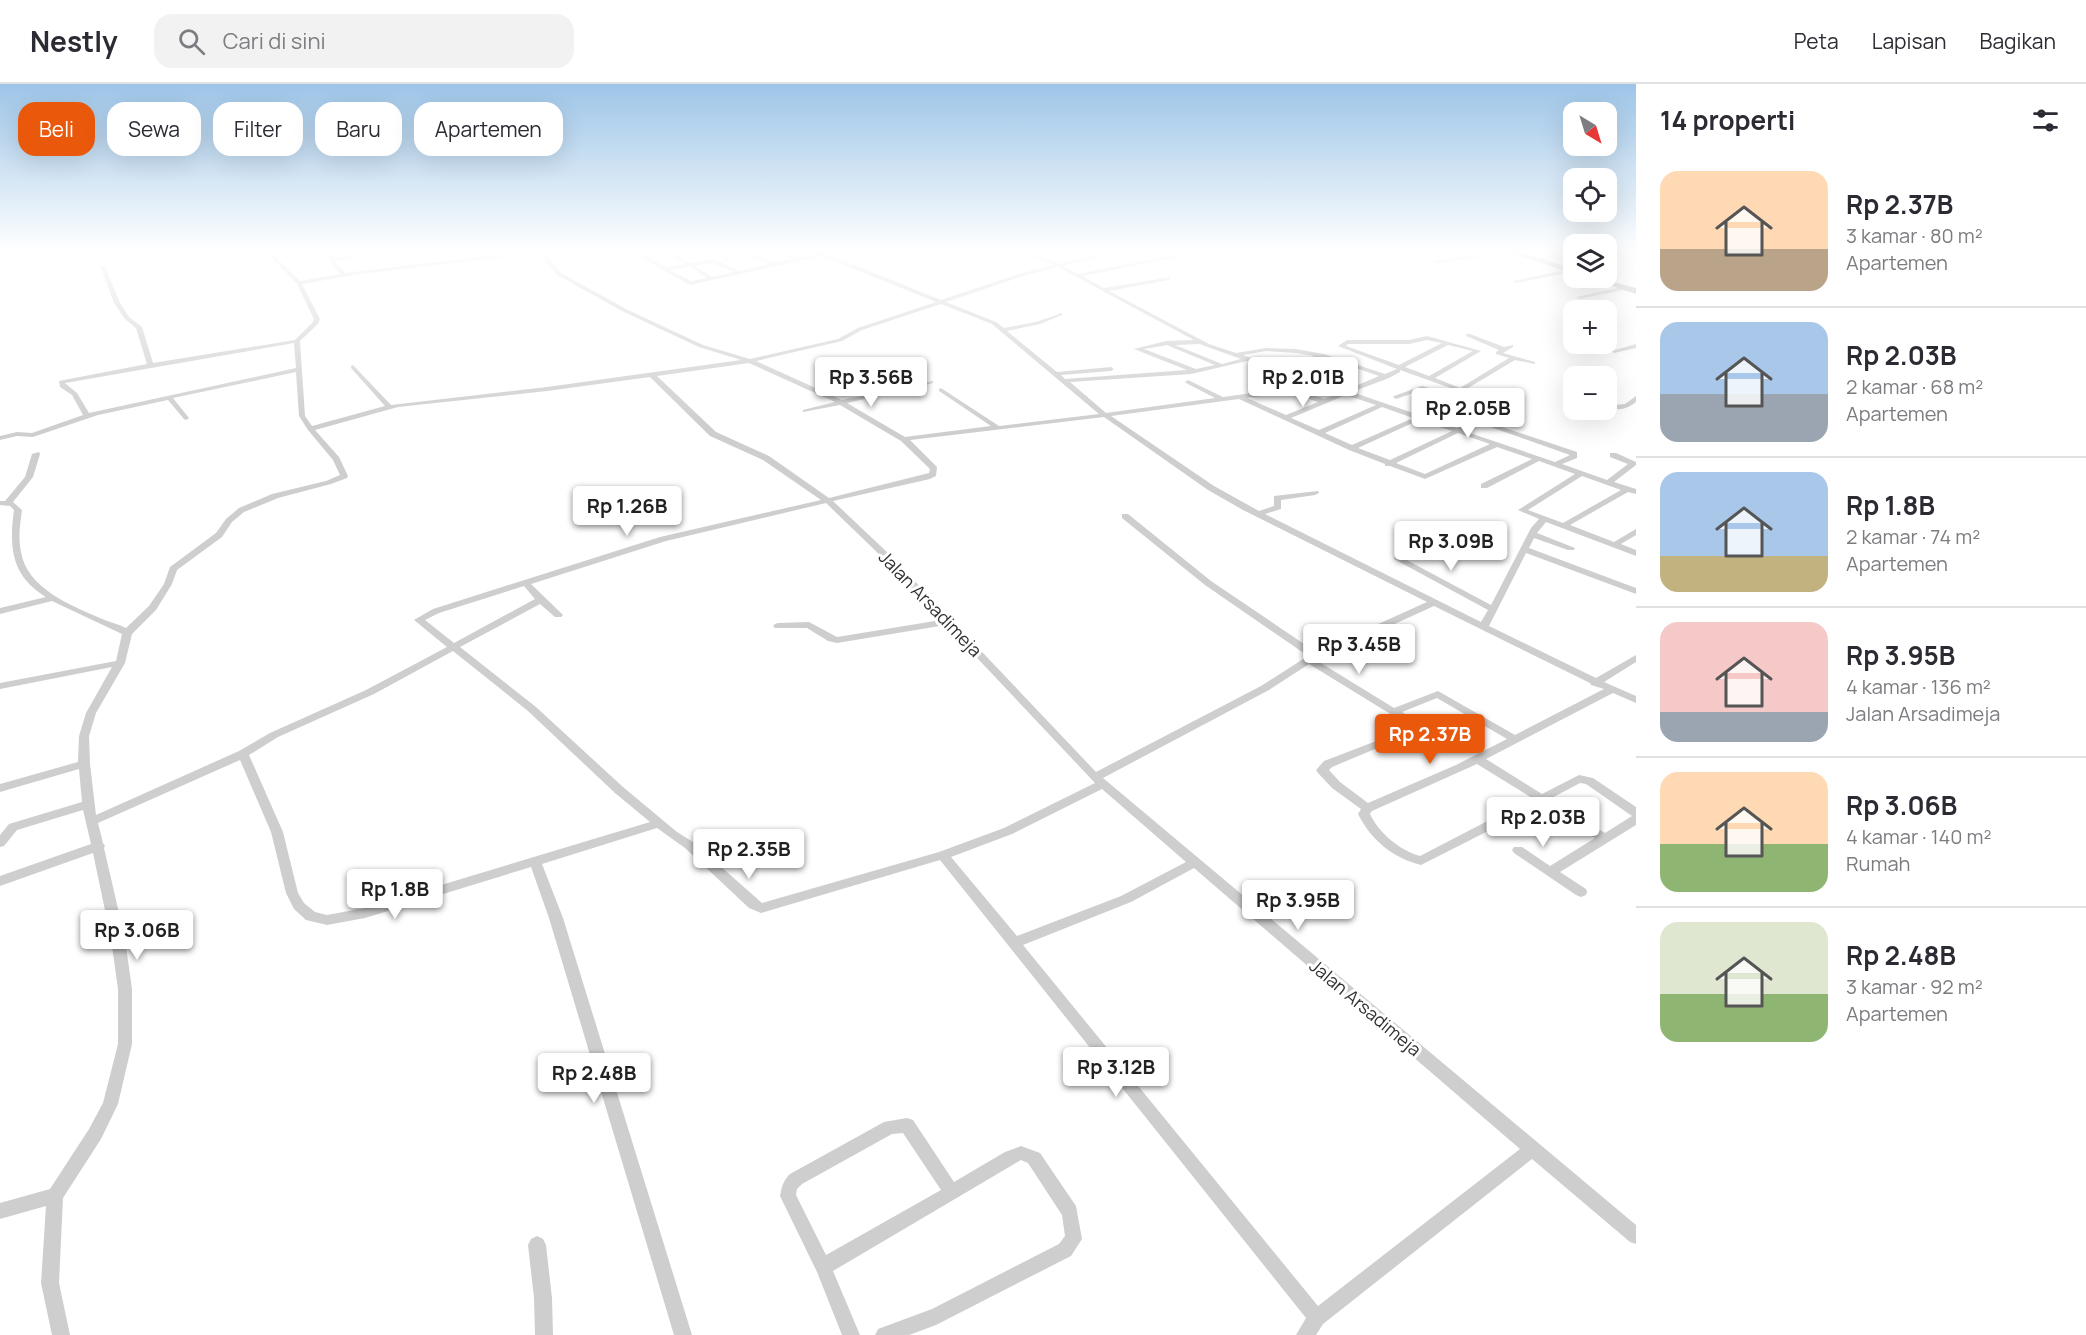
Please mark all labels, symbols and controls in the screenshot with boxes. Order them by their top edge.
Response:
search box [154,14,574,68]
text: Nestly [30,22,118,60]
icon: search [175,25,208,58]
text: Cari di sini [223,26,326,56]
text: Peta [1794,27,1839,55]
text: Lapisan [1872,27,1947,55]
text: Bagikan [1980,27,2056,55]
chip: Beli [18,102,95,156]
chip: Sewa [107,102,201,156]
chip: Filter [213,102,303,156]
chip: Baru [315,102,402,156]
chip: Apartemen [414,102,563,156]
north arrow [1563,102,1617,156]
map controls [1563,102,1617,420]
text: 14 properti [1660,102,1795,138]
icon: filters [2029,104,2062,137]
button: locate [1563,168,1617,222]
text: Rp 2.37B [1846,186,1953,222]
icon: home [1708,195,1780,267]
text: 3 kamar · 80 m² [1846,222,1983,249]
button: layers [1563,234,1617,288]
text: Apartemen [1846,249,1948,276]
button: + [1563,300,1617,354]
text: Rp 2.03B [1846,337,1956,373]
icon: home [1708,346,1780,418]
pin: Rp 3.56B [809,357,933,408]
pin: Rp 2.01B [1241,357,1365,408]
text: Rp 3.56B [829,363,913,390]
text: Rp 2.01B [1262,363,1344,390]
button: − [1563,366,1617,420]
text: 2 kamar · 68 m² [1846,373,1983,400]
pin: Rp 2.05B [1406,388,1530,439]
text: Rp 2.05B [1426,394,1511,421]
text: Apartemen [1846,400,1948,427]
pin: Rp 1.26B [565,486,689,537]
text: Rp 1.8B [1846,487,1935,523]
text: Rp 1.26B [587,492,667,519]
icon: home [1708,496,1780,568]
pin: Rp 3.09B [1389,521,1513,572]
text: 2 kamar · 74 m² [1846,523,1980,550]
text: Rp 3.09B [1408,527,1494,554]
street label: Jalan Arsadimeja [874,545,988,662]
text: Apartemen [1846,550,1948,577]
pin: Rp 3.45B [1297,624,1421,675]
text: Rp 3.45B [1317,630,1401,657]
text: Rp 3.95B [1846,637,1955,673]
icon: home [1708,646,1780,718]
text: 4 kamar · 136 m² [1846,673,1991,700]
text: Jalan Arsadimeja [1846,700,2000,727]
pin: Rp 2.37B [1368,714,1492,765]
text: Rp 2.37B [1389,720,1471,747]
text: Rp 3.06B [1846,787,1957,823]
icon: home [1708,796,1780,868]
pin: Rp 2.03B [1481,797,1605,848]
text: Rp 2.03B [1501,803,1585,830]
text: 4 kamar · 140 m² [1846,823,1991,850]
pin: Rp 2.35B [687,829,811,880]
text: Rp 2.35B [707,835,791,862]
text: Rumah [1846,850,1910,877]
pin: Rp 1.8B [340,869,450,920]
text: Rp 1.8B [361,875,429,902]
pin: Rp 3.95B [1236,880,1360,931]
text: Rp 3.95B [1256,886,1340,913]
pin: Rp 3.06B [75,910,199,961]
text: Rp 3.06B [94,916,180,943]
text: Rp 2.48B [1846,937,1956,973]
icon: home [1708,946,1780,1018]
street label: Jalan Arsadimeja [1305,953,1427,1061]
text: 3 kamar · 92 m² [1846,973,1983,1000]
text: Apartemen [1846,1000,1948,1027]
pin: Rp 3.12B [1054,1047,1178,1098]
pin: Rp 2.48B [532,1053,656,1104]
text: Rp 3.12B [1077,1053,1155,1080]
text: Rp 2.48B [552,1059,636,1086]

